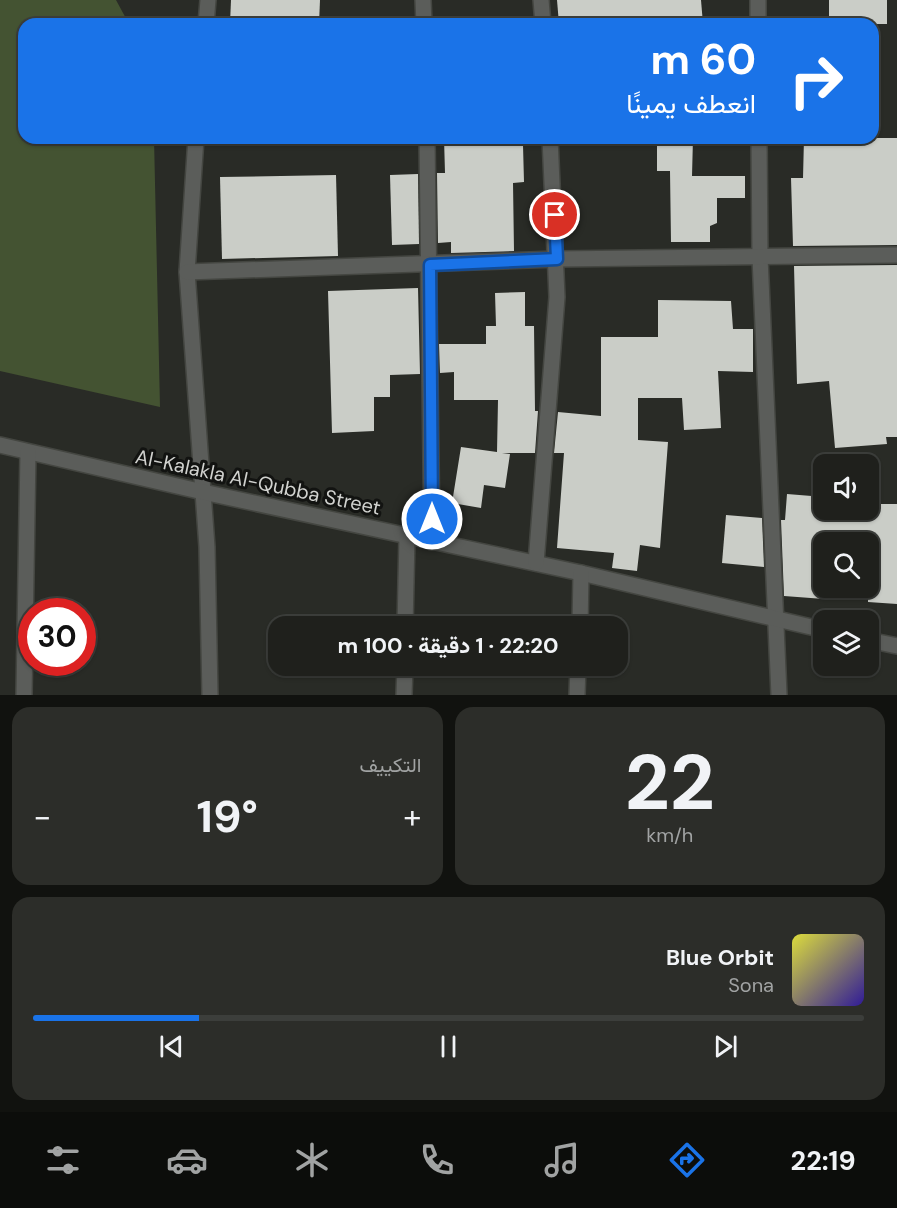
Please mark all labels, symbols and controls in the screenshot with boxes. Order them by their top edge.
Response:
text: 60 m [650,32,756,87]
icon: right [777,42,855,120]
text: انعطف يمينًا [626,86,756,121]
pin [529,189,580,240]
icon: arrive [538,198,571,231]
street label: Al-Kalakla Al-Qubba Street [133,443,383,521]
map controls [813,454,879,676]
button: sound [813,454,879,520]
position arrow [400,487,464,551]
button: search [813,532,879,598]
speed limit sign: 30 [18,598,96,676]
button: layers [813,610,879,676]
text: 22:20 · 1 دقيقة · 100 m [338,631,558,660]
text: 22 [625,732,715,833]
text: التكييف [359,752,422,778]
text: 19° [197,787,258,846]
text: − [33,795,51,838]
text: + [403,795,421,838]
text: km/h [646,822,693,848]
text: Blue Orbit [666,943,774,972]
text: Sona [728,972,774,998]
icon: previous [155,1030,188,1063]
icon: pause [432,1030,465,1063]
icon: next [709,1030,742,1063]
icon: filters [42,1139,84,1181]
icon: car [166,1139,208,1181]
icon: climate [291,1139,333,1181]
icon: phone [416,1139,458,1181]
icon: music [541,1139,583,1181]
icon: directions [666,1139,708,1181]
text: 22:19 [791,1143,856,1178]

